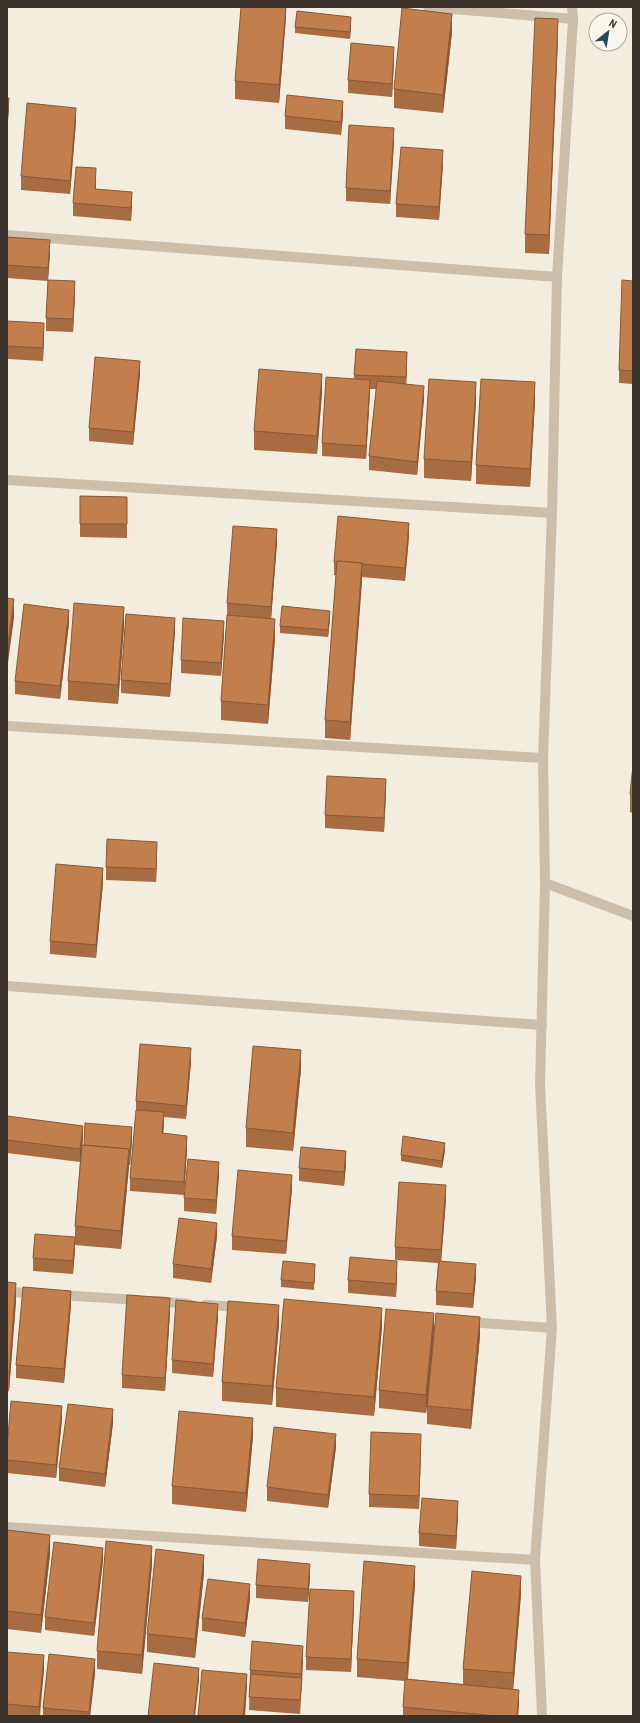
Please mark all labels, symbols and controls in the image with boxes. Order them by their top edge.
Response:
north arrow [588,12,628,52]
text: N [607,16,619,31]

